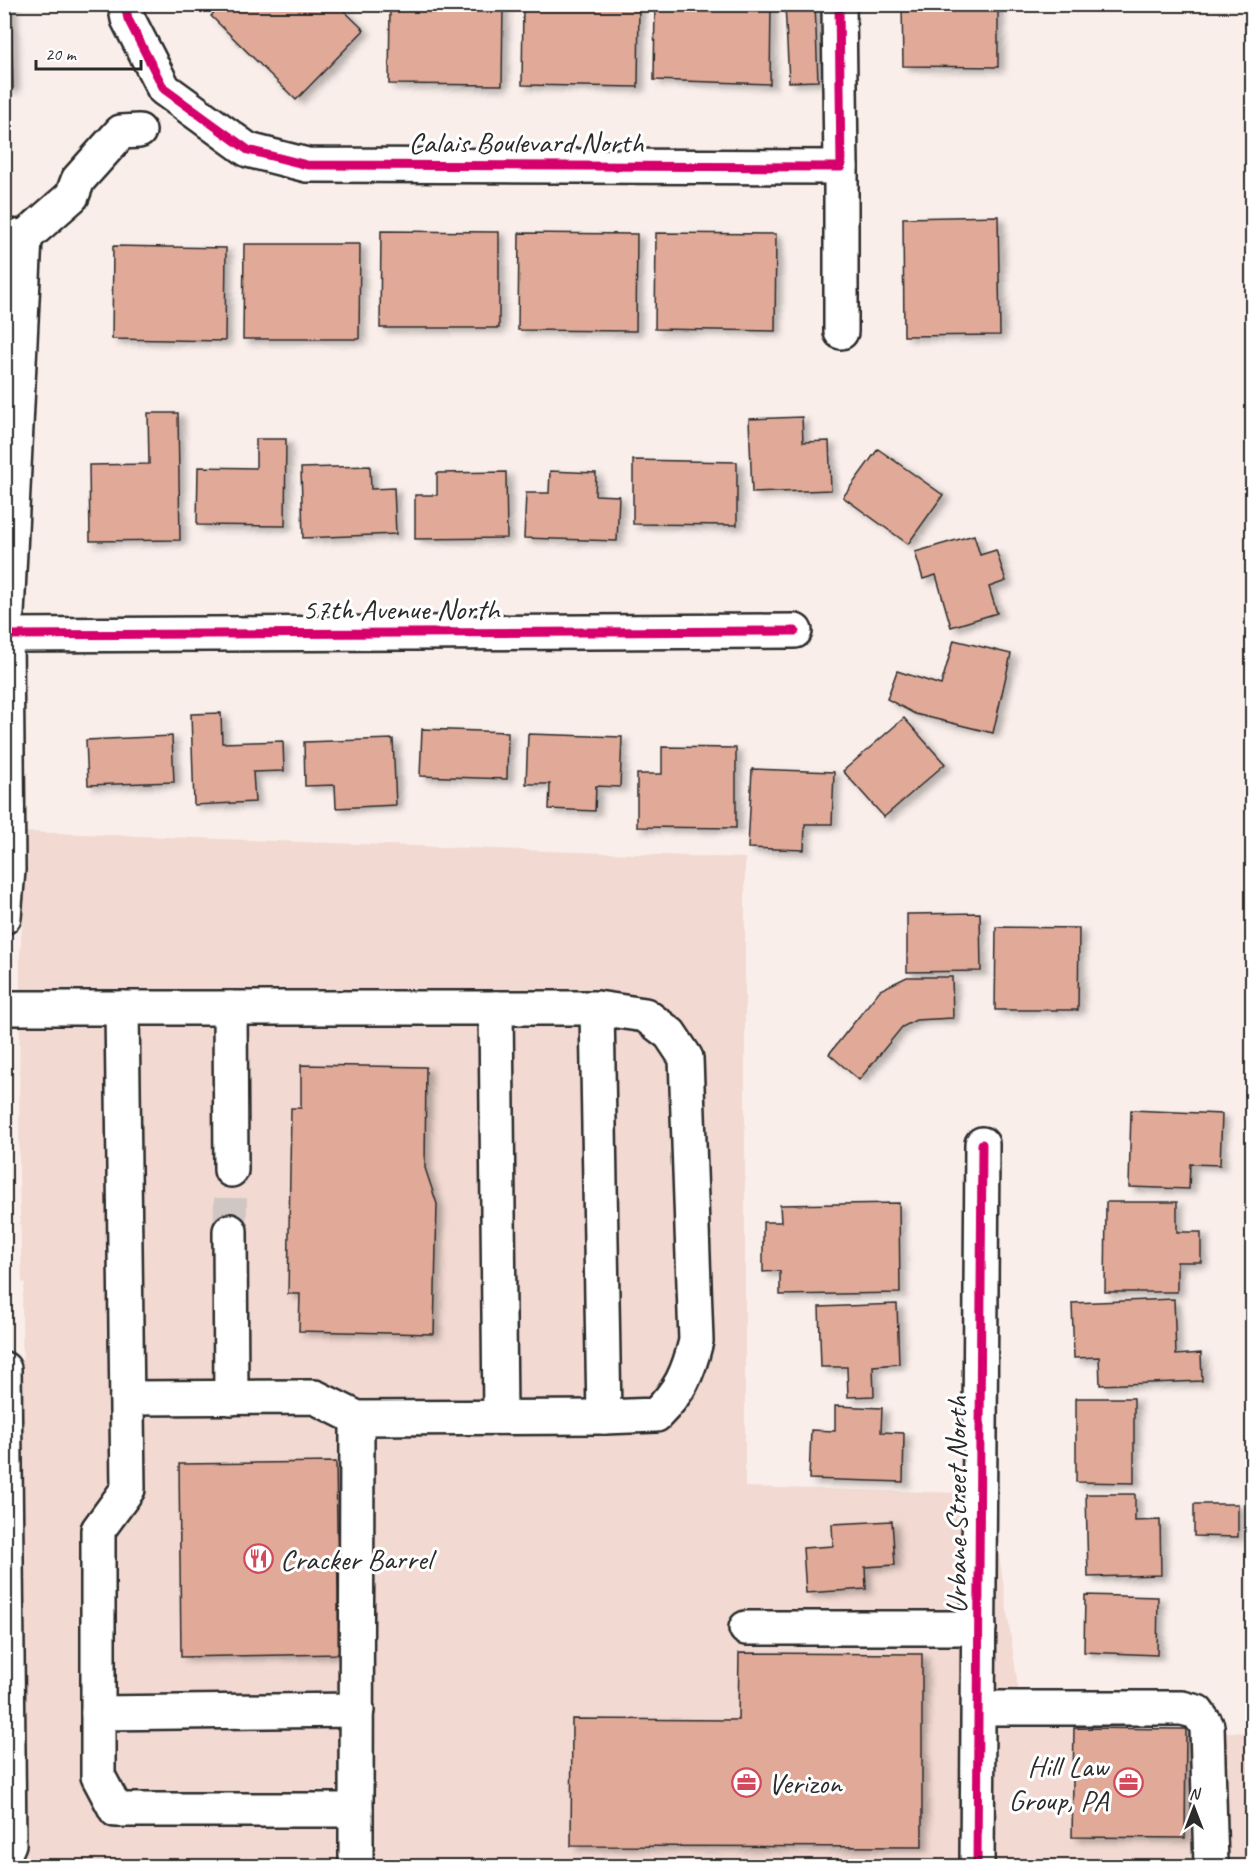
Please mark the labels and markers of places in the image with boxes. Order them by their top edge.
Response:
place label: Cracker Barrel [280,1540,437,1578]
restaurant icon: Cracker Barrel [243,1543,275,1575]
place label: Hill Law Group, PA [1009,1747,1110,1819]
place label: Verizon [768,1764,843,1802]
office icon: Verizon [731,1767,763,1799]
office icon: Hill Law Group, PA [1113,1767,1145,1799]

